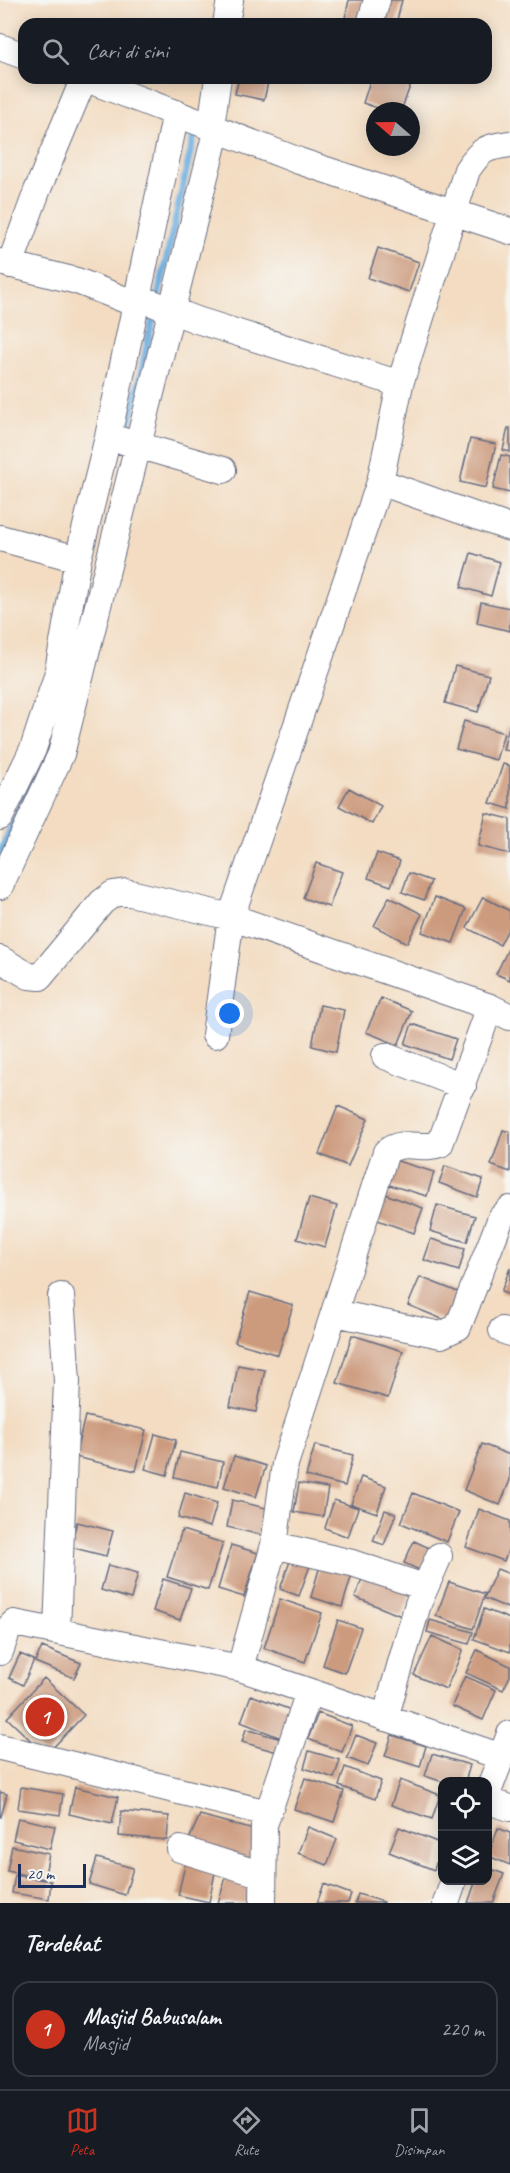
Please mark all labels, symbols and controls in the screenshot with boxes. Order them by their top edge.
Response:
search box [18,18,492,84]
icon: search [39,35,72,68]
text: Cari di sini [87,37,168,65]
north arrow [366,102,420,156]
your location [215,999,244,1028]
pin: 1 [26,1694,64,1740]
map controls [438,1777,492,1885]
button: locate [438,1777,492,1831]
button: layers [438,1831,492,1885]
scale bar [18,1861,86,1888]
text: 20 m [27,1864,54,1884]
text: Terdekat [24,1926,100,1959]
text: Masjid Babusalam [83,2003,221,2031]
text: 1 [41,2017,50,2042]
text: 220 m [441,2017,484,2042]
text: Masjid [83,2031,129,2056]
tab: Peta [66,2104,99,2160]
tab: Rute [230,2104,263,2160]
tab: Disimpan [394,2104,444,2160]

